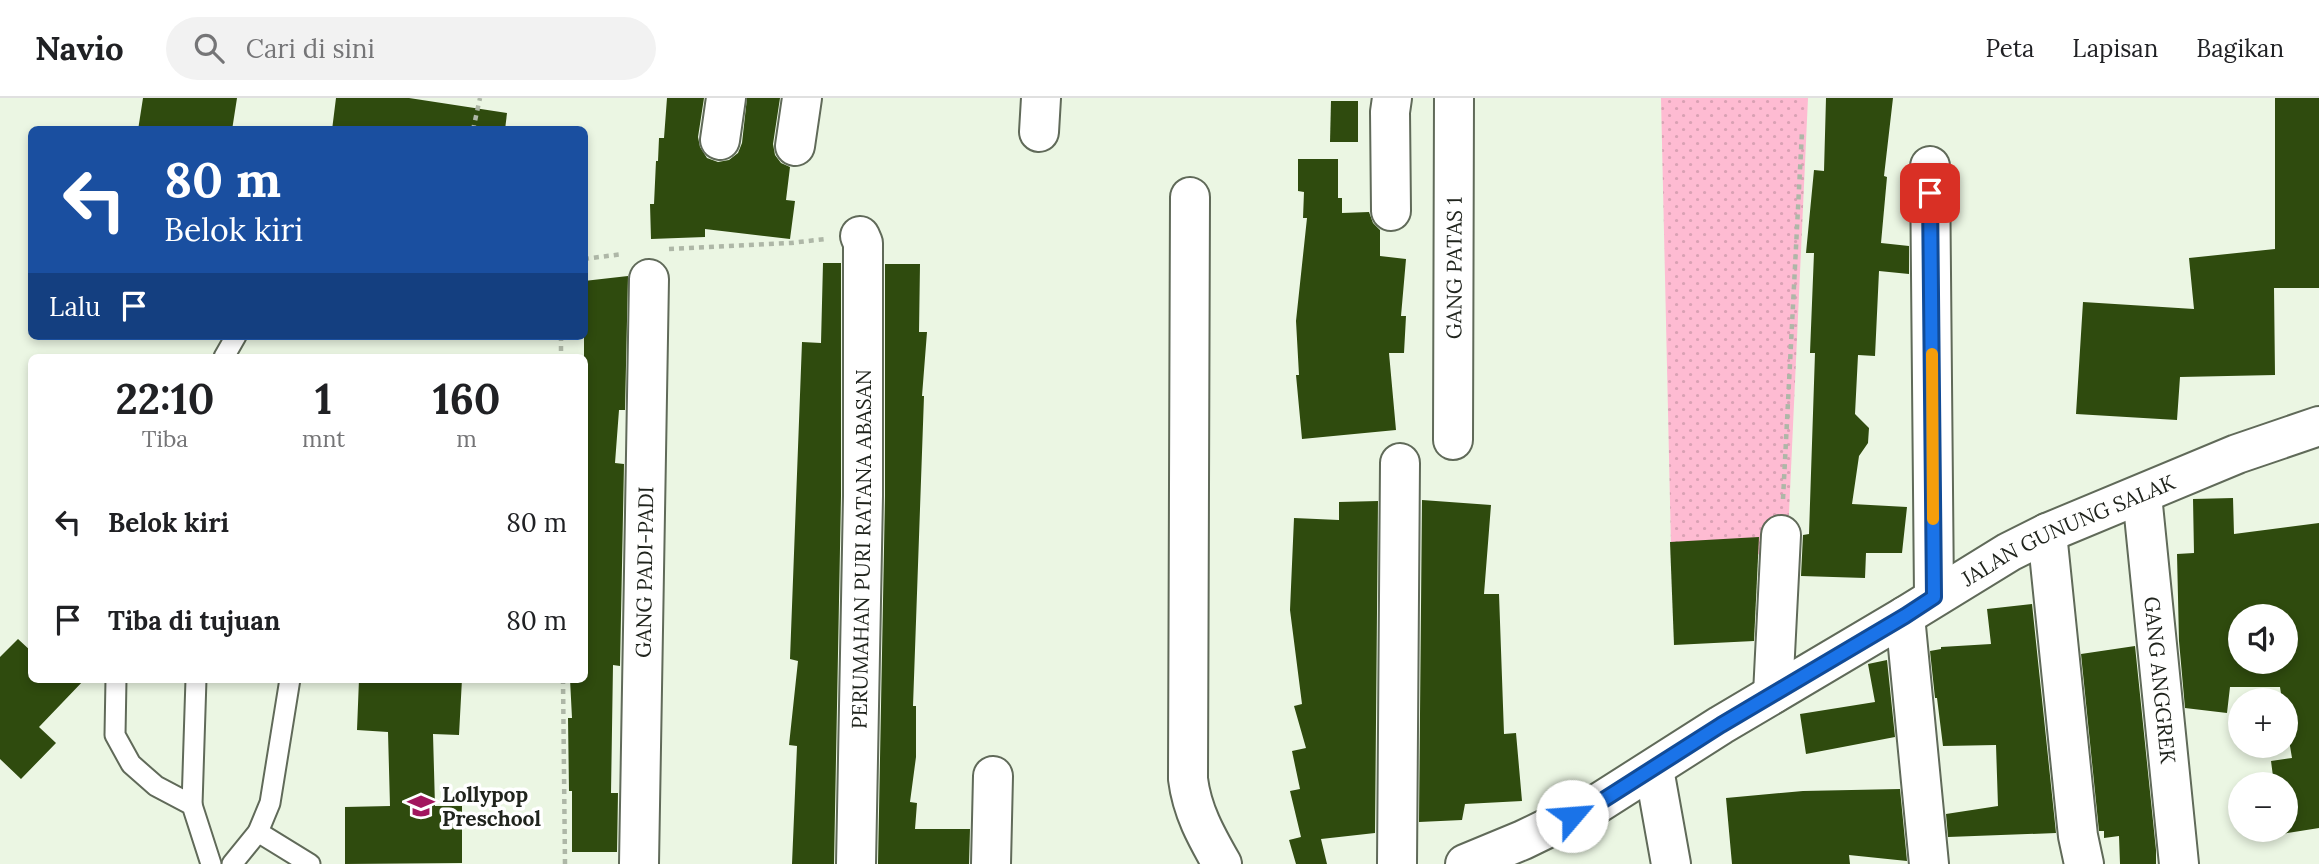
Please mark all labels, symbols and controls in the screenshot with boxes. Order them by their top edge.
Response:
search box [166,17,656,80]
text: Navio [35,27,124,69]
icon: search [190,29,228,67]
text: Cari di sini [246,32,375,65]
text: Peta [1986,33,2034,64]
text: Lapisan [2072,33,2158,64]
text: Bagikan [2196,33,2284,64]
text: 80 m [164,148,281,210]
icon: left [49,154,140,245]
pin [1900,163,1960,223]
icon: arrive [1911,174,1949,212]
street label: GANG PATAS 1 [1440,197,1467,339]
text: Belok kiri [164,209,303,250]
icon: arrive [115,287,153,325]
text: Lalu [49,290,101,323]
street label: PERUMAHAN PURI RATANA ABASAN [845,369,877,729]
text: 22:10 [115,372,215,426]
text: 1 [315,372,332,426]
text: 160 [433,372,501,426]
text: Tiba [142,424,188,453]
text: mnt [302,424,345,453]
text: m [456,424,477,453]
street label: JALAN GUNUNG SALAK [1955,468,2180,592]
street label: GANG PADI-PADI [629,486,659,658]
icon: left [49,503,87,541]
text: Belok kiri [108,506,229,539]
text: 80 m [506,506,567,539]
street label: GANG ANGGREK [2139,595,2182,766]
icon: arrive [49,601,87,639]
text: Tiba di tujuan [108,604,280,637]
text: 80 m [506,604,567,637]
map controls [2228,604,2298,842]
button: sound [2228,604,2298,674]
button: + [2228,688,2298,758]
button: − [2228,772,2298,842]
position arrow [1535,779,1609,853]
place label: Lollypop Preschool [442,781,541,832]
school or university icon: Lollypop Preschool [406,791,436,821]

